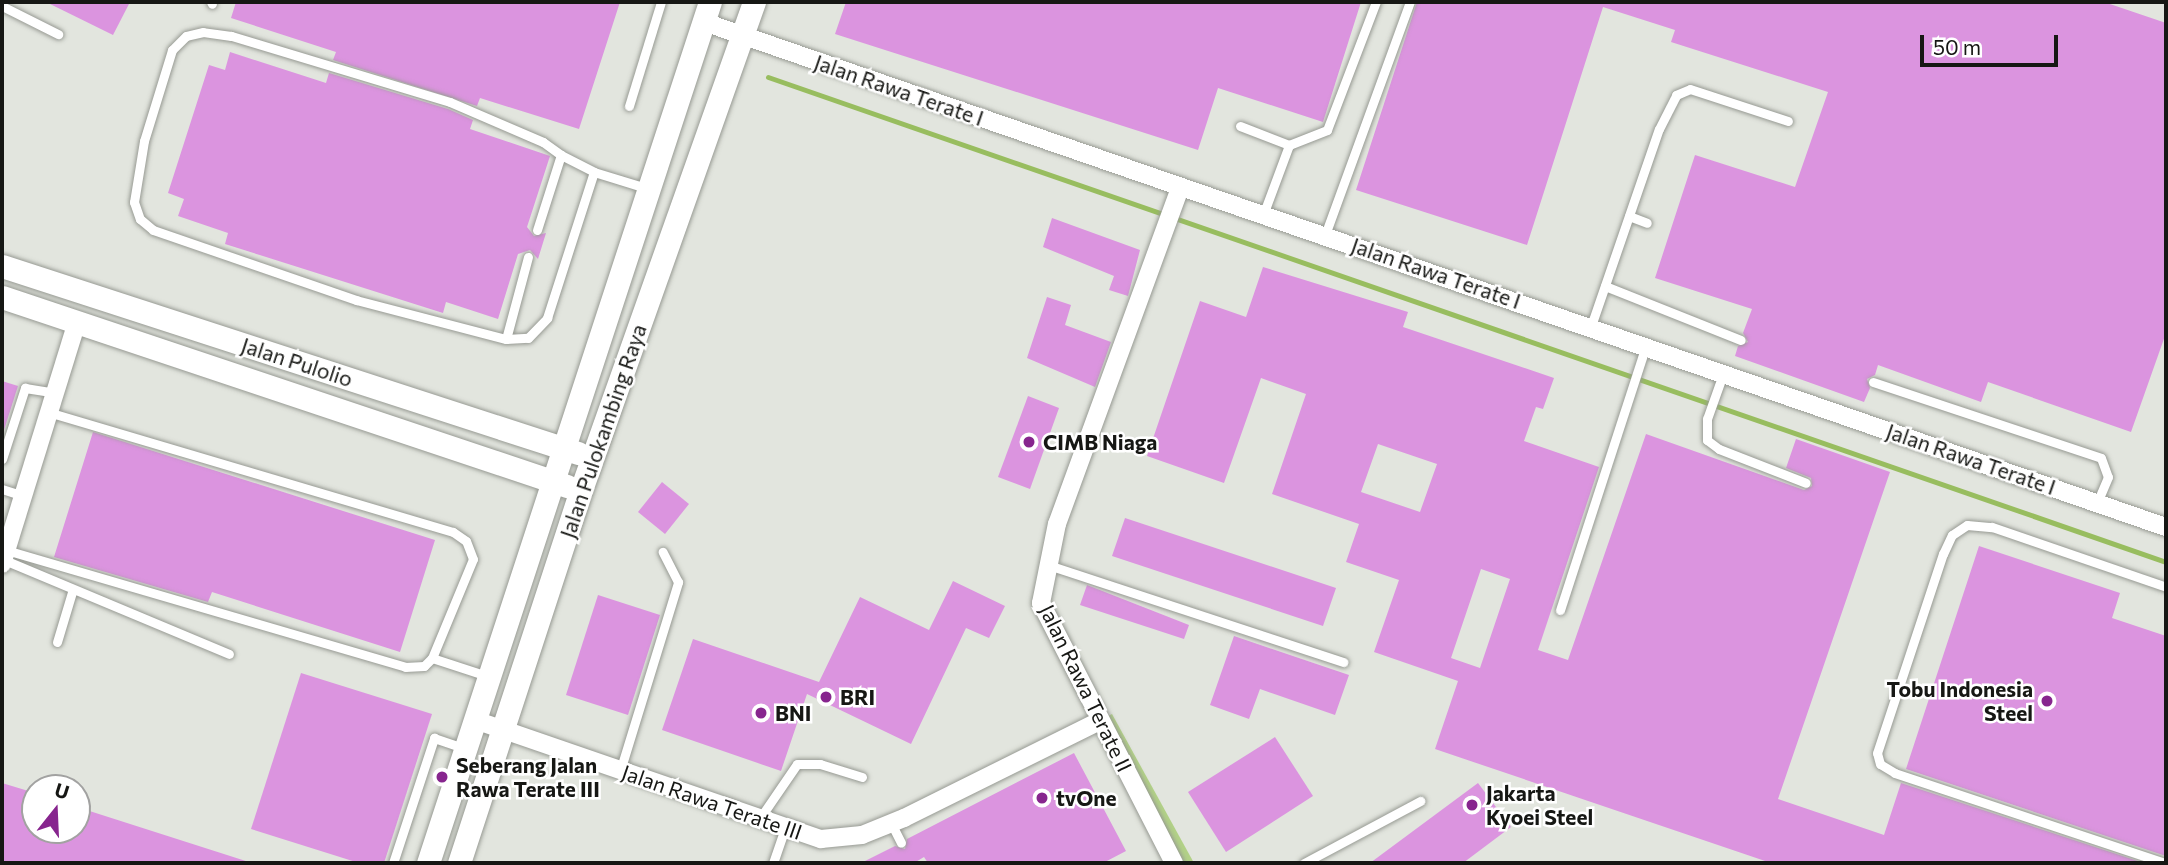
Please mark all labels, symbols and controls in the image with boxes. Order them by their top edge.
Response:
scale bar [1923,21,2061,65]
text: 50 m [1933,34,1981,59]
street label: Jalan Rawa Terate I [811,49,987,131]
street label: Jalan Rawa Terate I [1348,232,1524,314]
street label: Jalan Pulokambing Raya [555,321,651,541]
street label: Jalan Pulolio [238,332,356,392]
street label: Jalan Rawa Terate I [1883,418,2059,500]
place label: CIMB Niaga [1043,429,1157,455]
marker: CIMB Niaga [1021,434,1037,450]
street label: Jalan Rawa Terate II [1035,600,1137,776]
place label: Tobu Indonesia Steel [1887,676,2033,726]
place label: BRI [840,684,875,710]
marker: BRI [818,689,834,705]
marker: Tobu Indonesia Steel [2039,693,2055,709]
place label: BNI [775,700,811,726]
marker: BNI [753,705,769,721]
place label: Seberang Jalan Rawa Terate III [456,752,600,802]
street label: Jalan Rawa Terate III [619,759,805,845]
marker: Seberang Jalan Rawa Terate III [434,769,450,785]
north arrow [21,774,91,844]
text: U [52,777,72,804]
place label: Jakarta Kyoei Steel [1486,780,1593,830]
place label: tvOne [1056,785,1117,811]
marker: tvOne [1034,790,1050,806]
marker: Jakarta Kyoei Steel [1464,797,1480,813]

